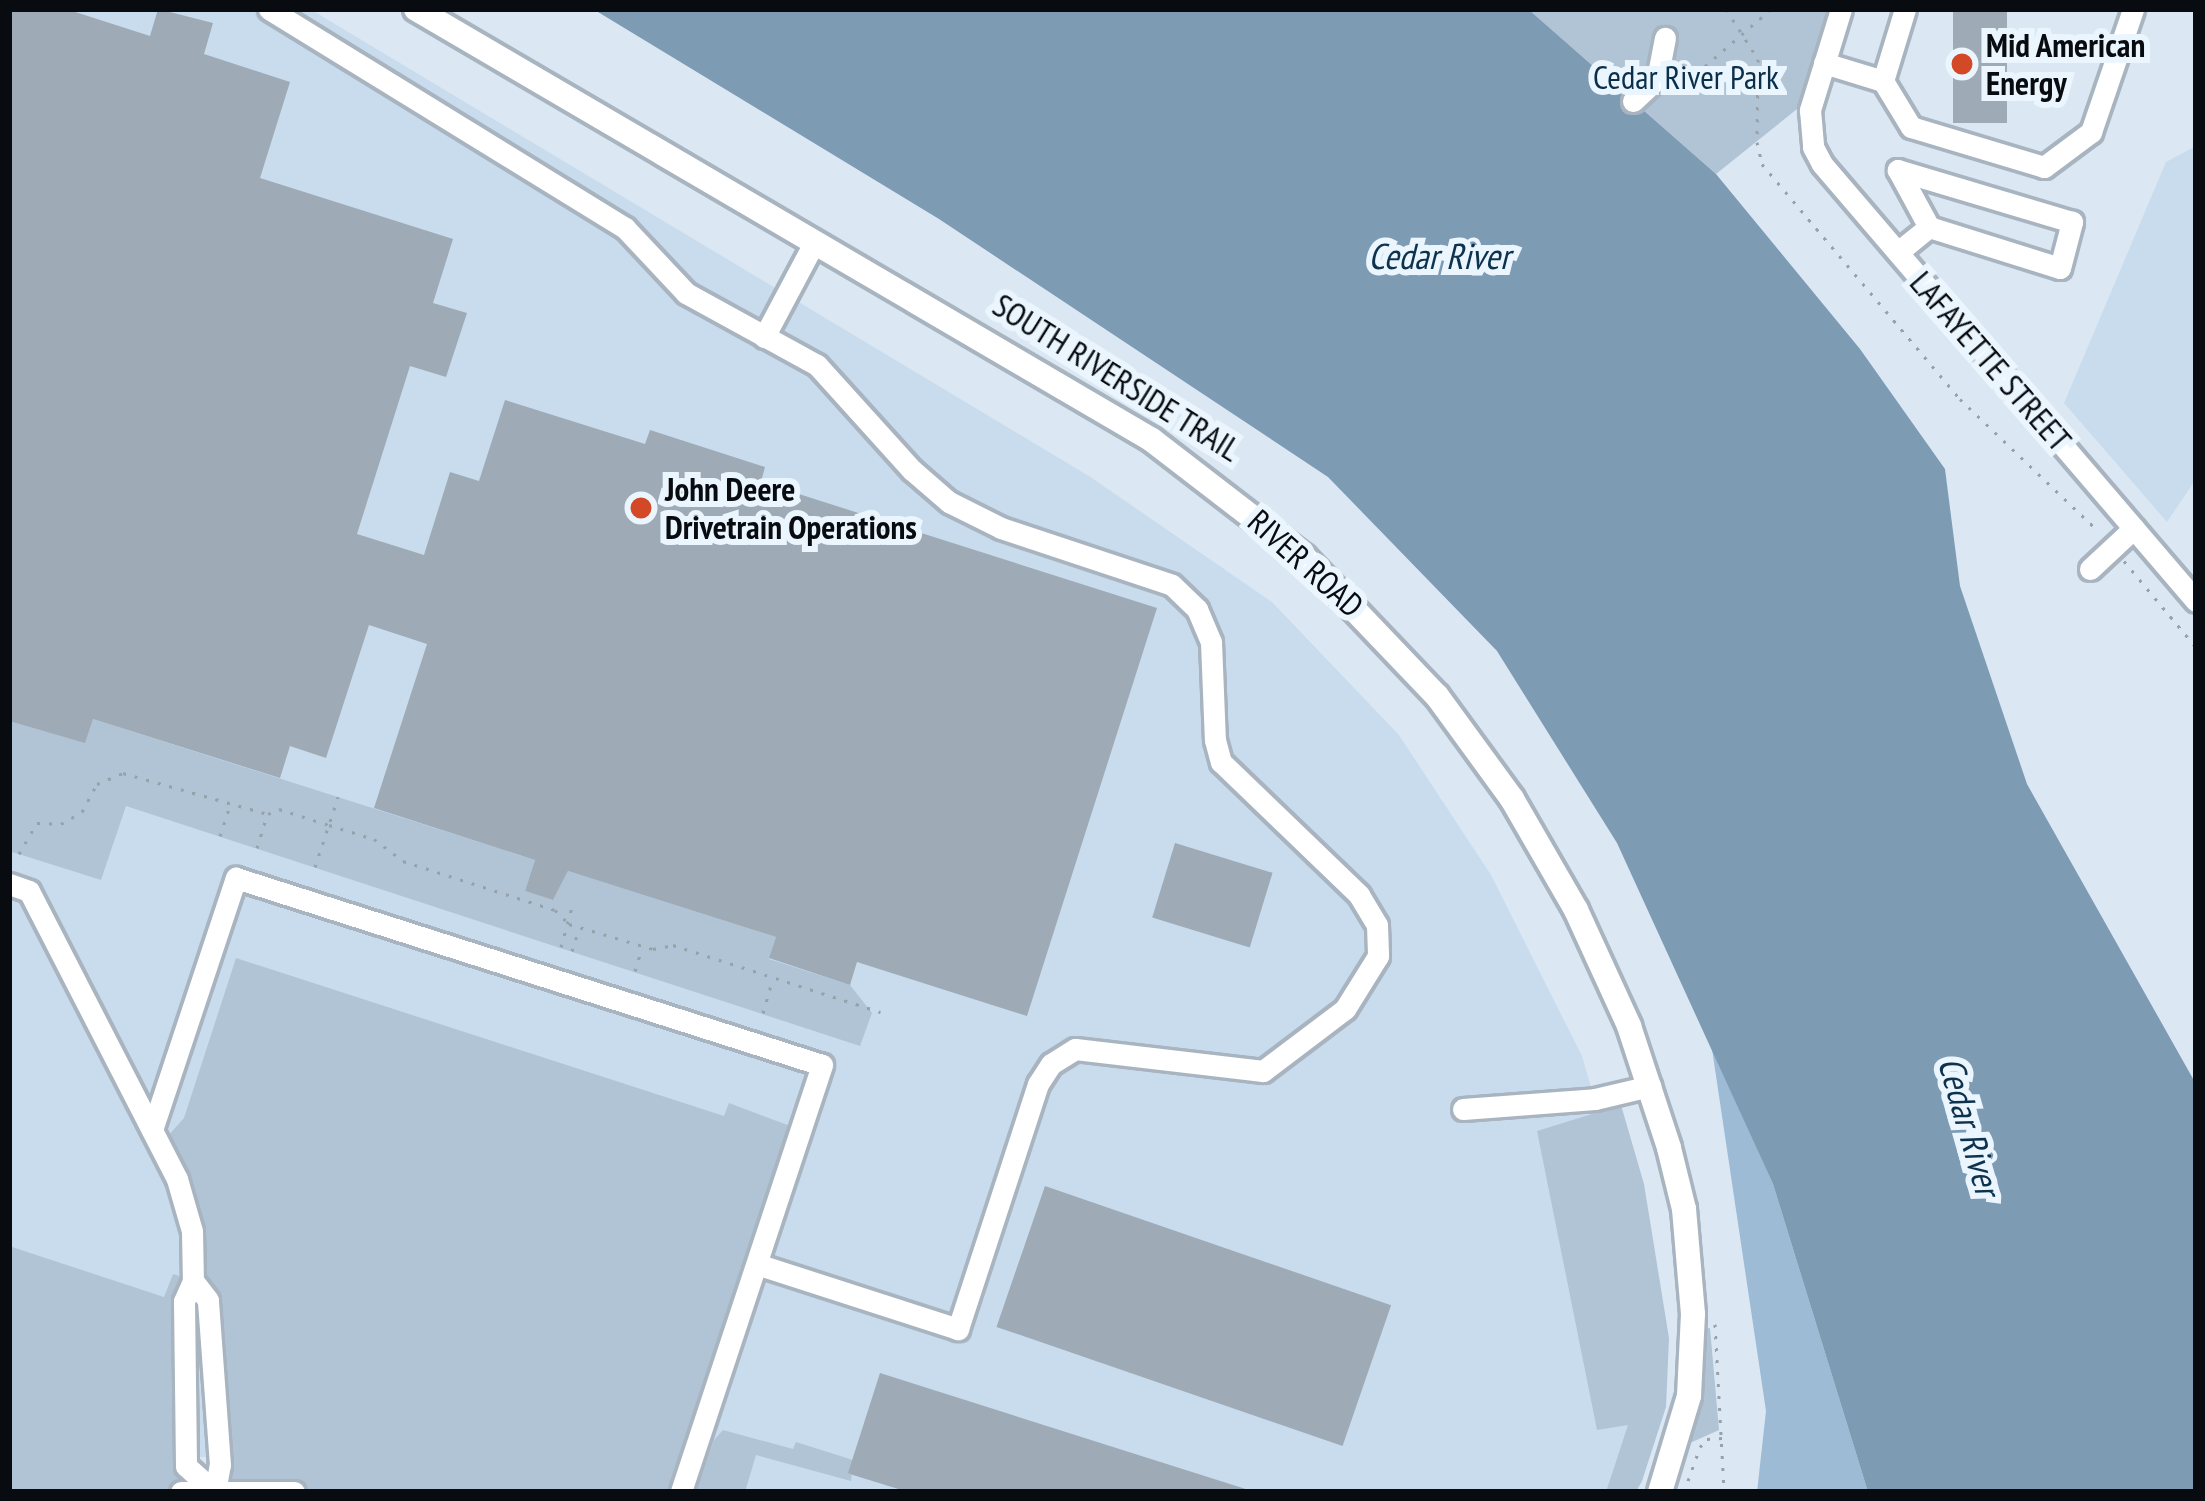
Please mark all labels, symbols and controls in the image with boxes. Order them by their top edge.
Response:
place label: Mid American Energy [1986,25,2146,103]
marker: Mid American Energy [1949,51,1975,77]
park label: Cedar River Park [1593,57,1779,97]
water label: Cedar River [1368,234,1510,278]
street label: LAFAYETTE STREET [1902,263,2080,459]
street label: SOUTH RIVERSIDE TRAIL [986,285,1248,469]
place label: John Deere Drivetrain Operations [665,469,917,547]
marker: John Deere Drivetrain Operations [628,495,654,521]
street label: RIVER ROAD [1240,501,1372,625]
water label: Cedar River [1930,1052,2010,1200]

